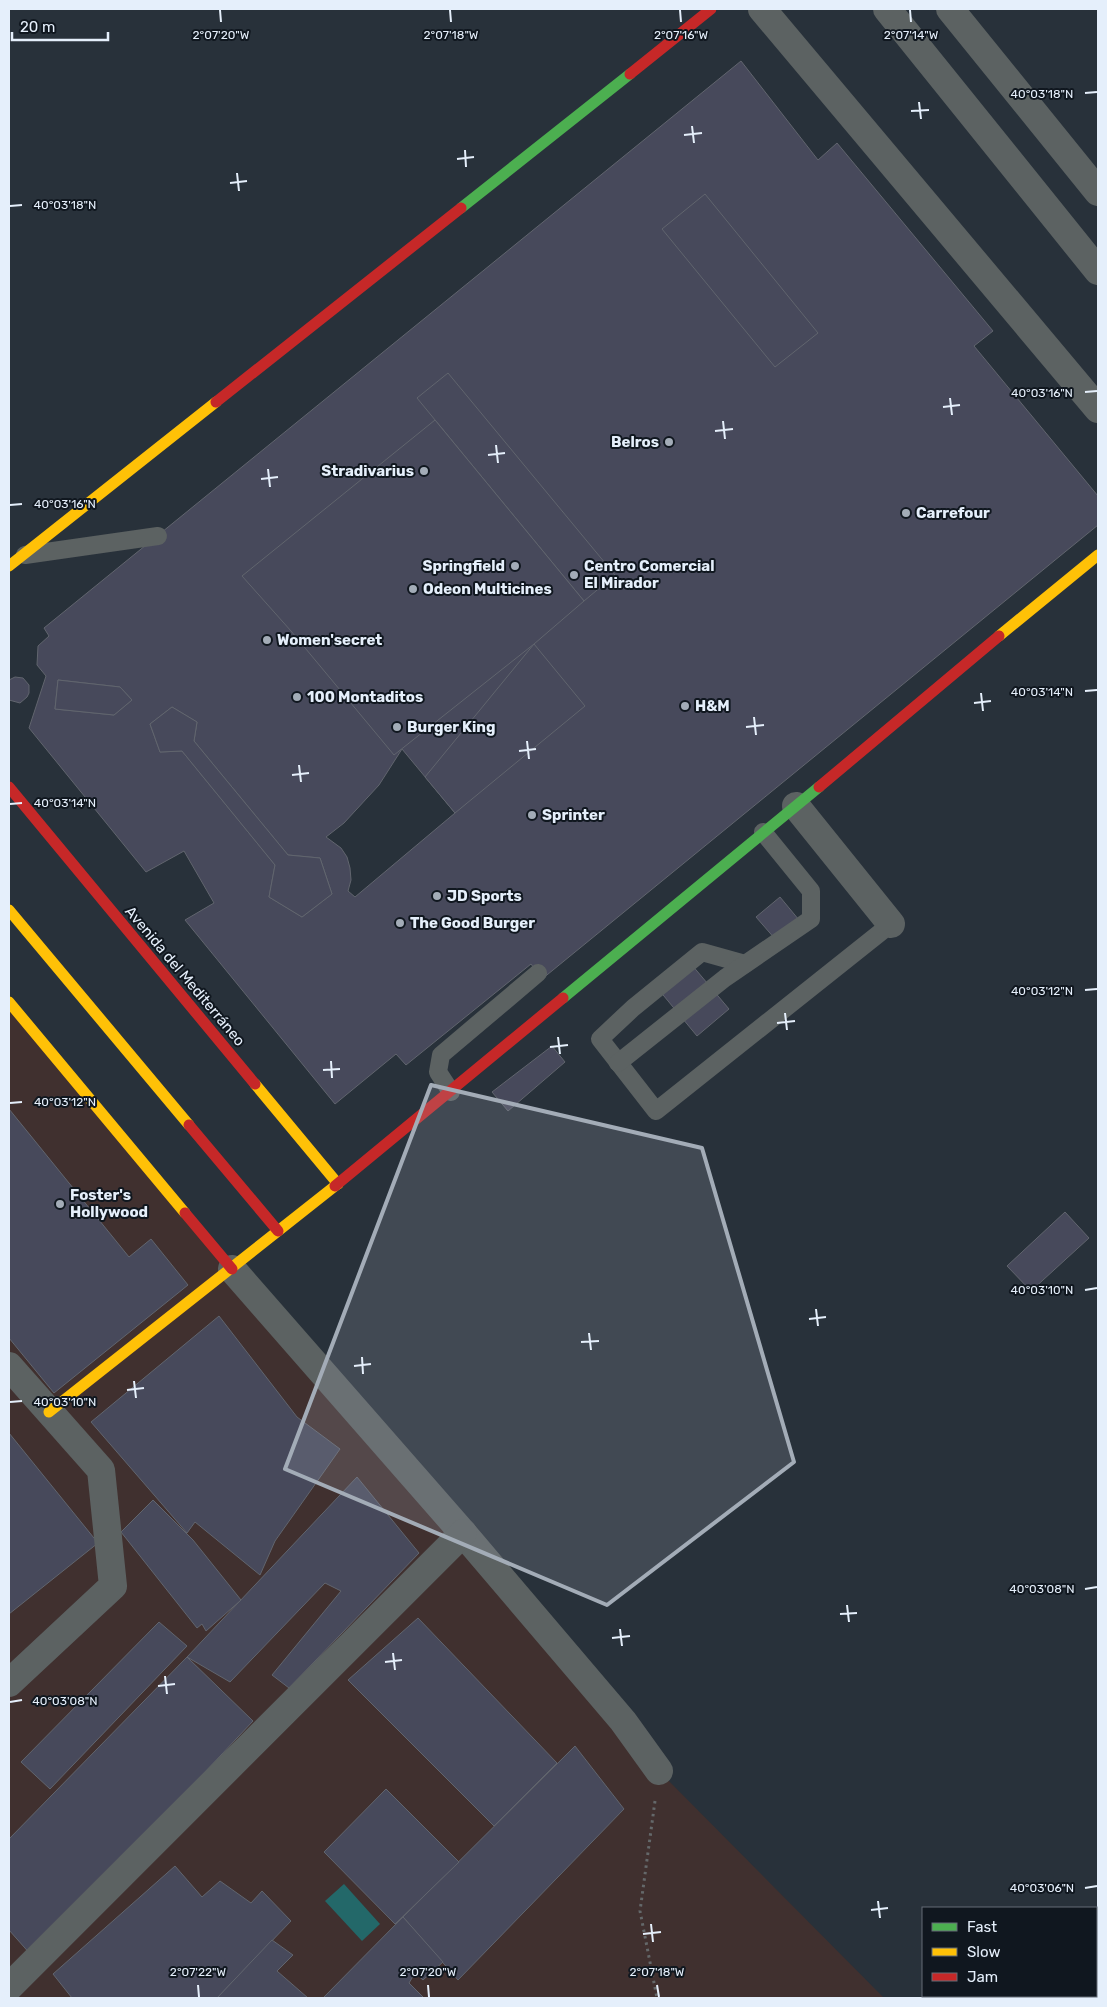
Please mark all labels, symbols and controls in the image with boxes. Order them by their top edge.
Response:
scale bar [12,10,109,42]
text: 20 m [20,18,55,36]
text: 2°07'20"W [193,28,250,42]
text: 2°07'18"W [424,28,479,42]
text: 2°07'16"W [654,28,708,42]
text: 2°07'14"W [884,28,939,42]
text: 40°03'18"N [1011,87,1073,101]
text: 40°03'18"N [34,198,96,212]
text: 40°03'16"N [1011,386,1073,400]
place label: Belros [611,433,659,451]
marker: Belros [663,436,675,448]
place label: Stradivarius [321,462,414,480]
marker: Stradivarius [418,465,430,477]
text: 40°03'16"N [34,497,96,511]
place label: Carrefour [916,504,990,522]
marker: Carrefour [900,507,912,519]
place label: Springfield [423,557,505,575]
place label: Centro Comercial El Mirador [584,557,714,592]
marker: Springfield [509,560,521,572]
marker: Centro Comercial El Mirador [568,569,580,581]
place label: Odeon Multicines [423,580,552,598]
marker: Odeon Multicines [407,583,419,595]
place label: Women'secret [277,631,382,649]
marker: Women'secret [261,634,273,646]
text: 40°03'14"N [1011,685,1073,699]
place label: 100 Montaditos [307,688,423,706]
marker: 100 Montaditos [291,691,303,703]
place label: H&M [695,697,730,715]
marker: H&M [679,700,691,712]
place label: Burger King [407,718,495,736]
marker: Burger King [391,721,403,733]
text: 40°03'14"N [34,796,96,810]
place label: Sprinter [542,806,605,824]
marker: Sprinter [526,809,538,821]
place label: JD Sports [447,887,522,905]
marker: JD Sports [431,890,443,902]
street label: Avenida del Mediterráneo [121,902,249,1050]
place label: The Good Burger [410,914,535,932]
marker: The Good Burger [394,917,406,929]
text: 40°03'12"N [1011,984,1073,998]
text: 40°03'12"N [34,1095,96,1109]
place label: Foster's Hollywood [70,1186,148,1221]
marker: Foster's Hollywood [54,1198,66,1210]
text: 40°03'10"N [1011,1283,1073,1297]
text: 40°03'10"N [34,1395,96,1409]
text: 40°03'08"N [1009,1582,1075,1596]
text: 40°03'08"N [32,1694,98,1708]
text: 40°03'06"N [1010,1881,1074,1895]
legend [922,1907,1097,1997]
text: Fast [967,1918,997,1936]
text: Slow [967,1943,1000,1961]
text: 2°07'22"W [170,1965,227,1979]
text: 2°07'20"W [400,1965,457,1979]
text: 2°07'18"W [630,1965,685,1979]
text: Jam [967,1968,998,1986]

